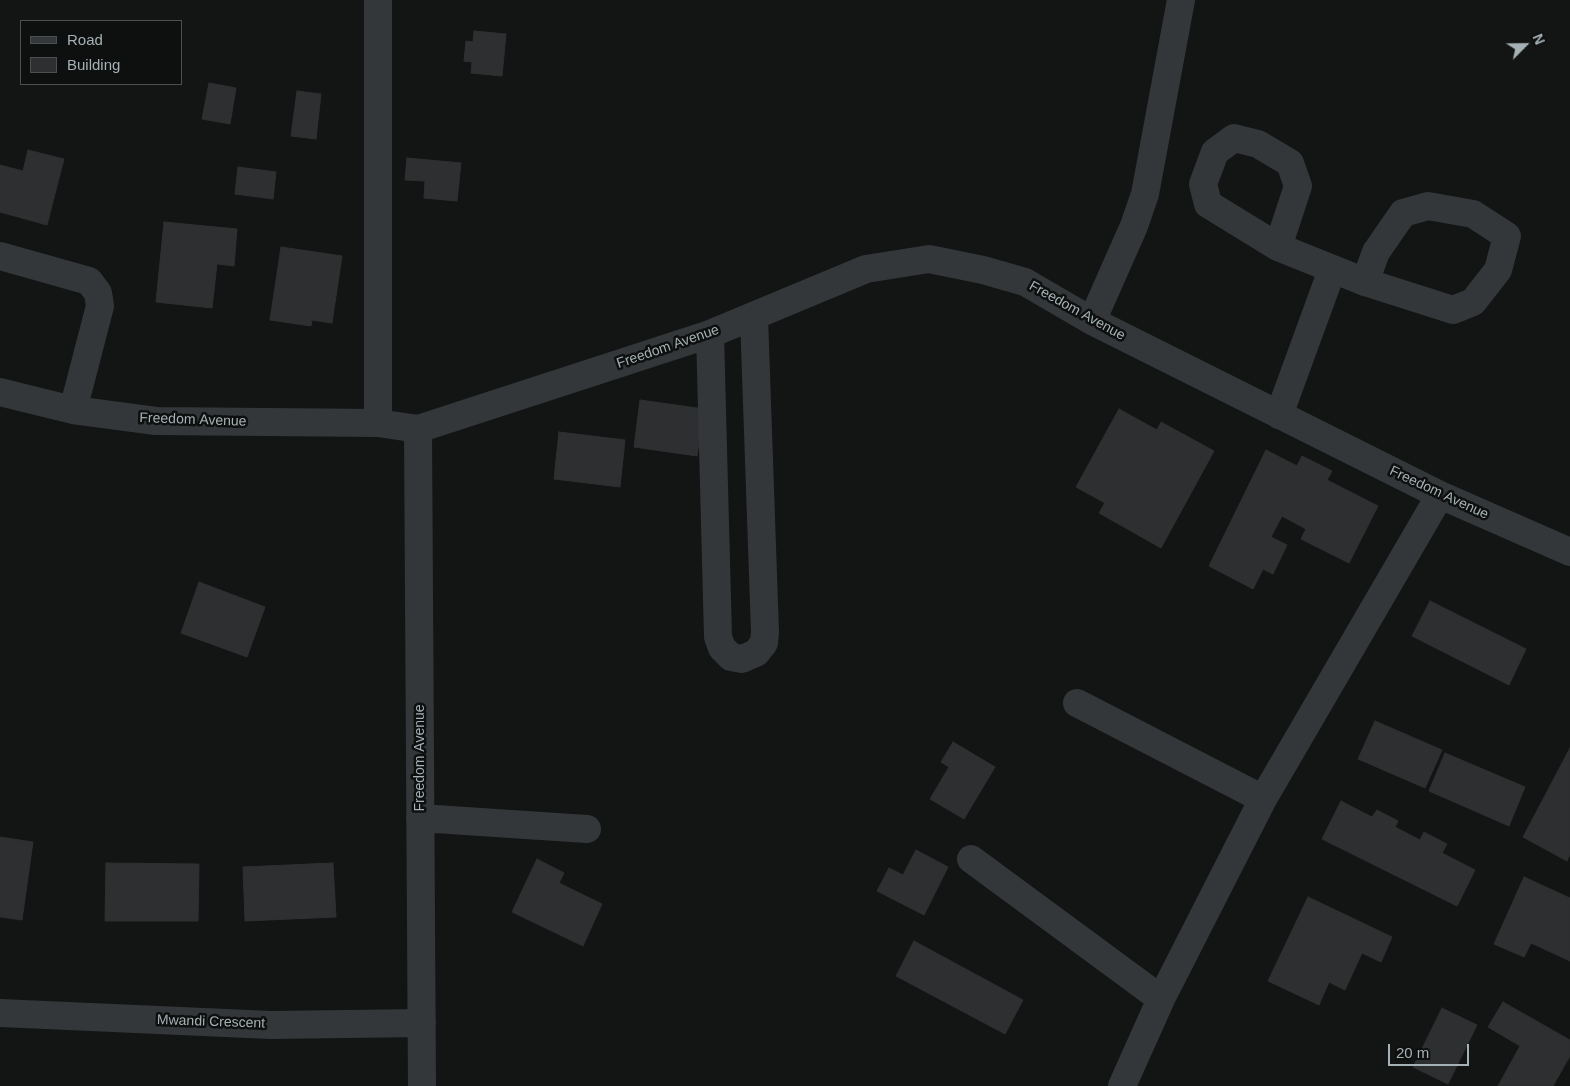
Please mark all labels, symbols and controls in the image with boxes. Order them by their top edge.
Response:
legend [20,20,182,85]
north arrow [1500,20,1550,70]
text: Road [67,31,103,48]
text: N [1529,31,1548,47]
text: Building [67,56,120,73]
street label: Freedom Avenue [1026,278,1128,344]
street label: Freedom Avenue [615,322,721,372]
street label: Freedom Avenue [139,410,247,430]
street label: Freedom Avenue [1387,463,1491,523]
street label: Freedom Avenue [412,704,428,812]
street label: Mwandi Crescent [157,1012,265,1032]
scale bar [1390,1034,1471,1066]
text: 20 m [1396,1044,1429,1061]

